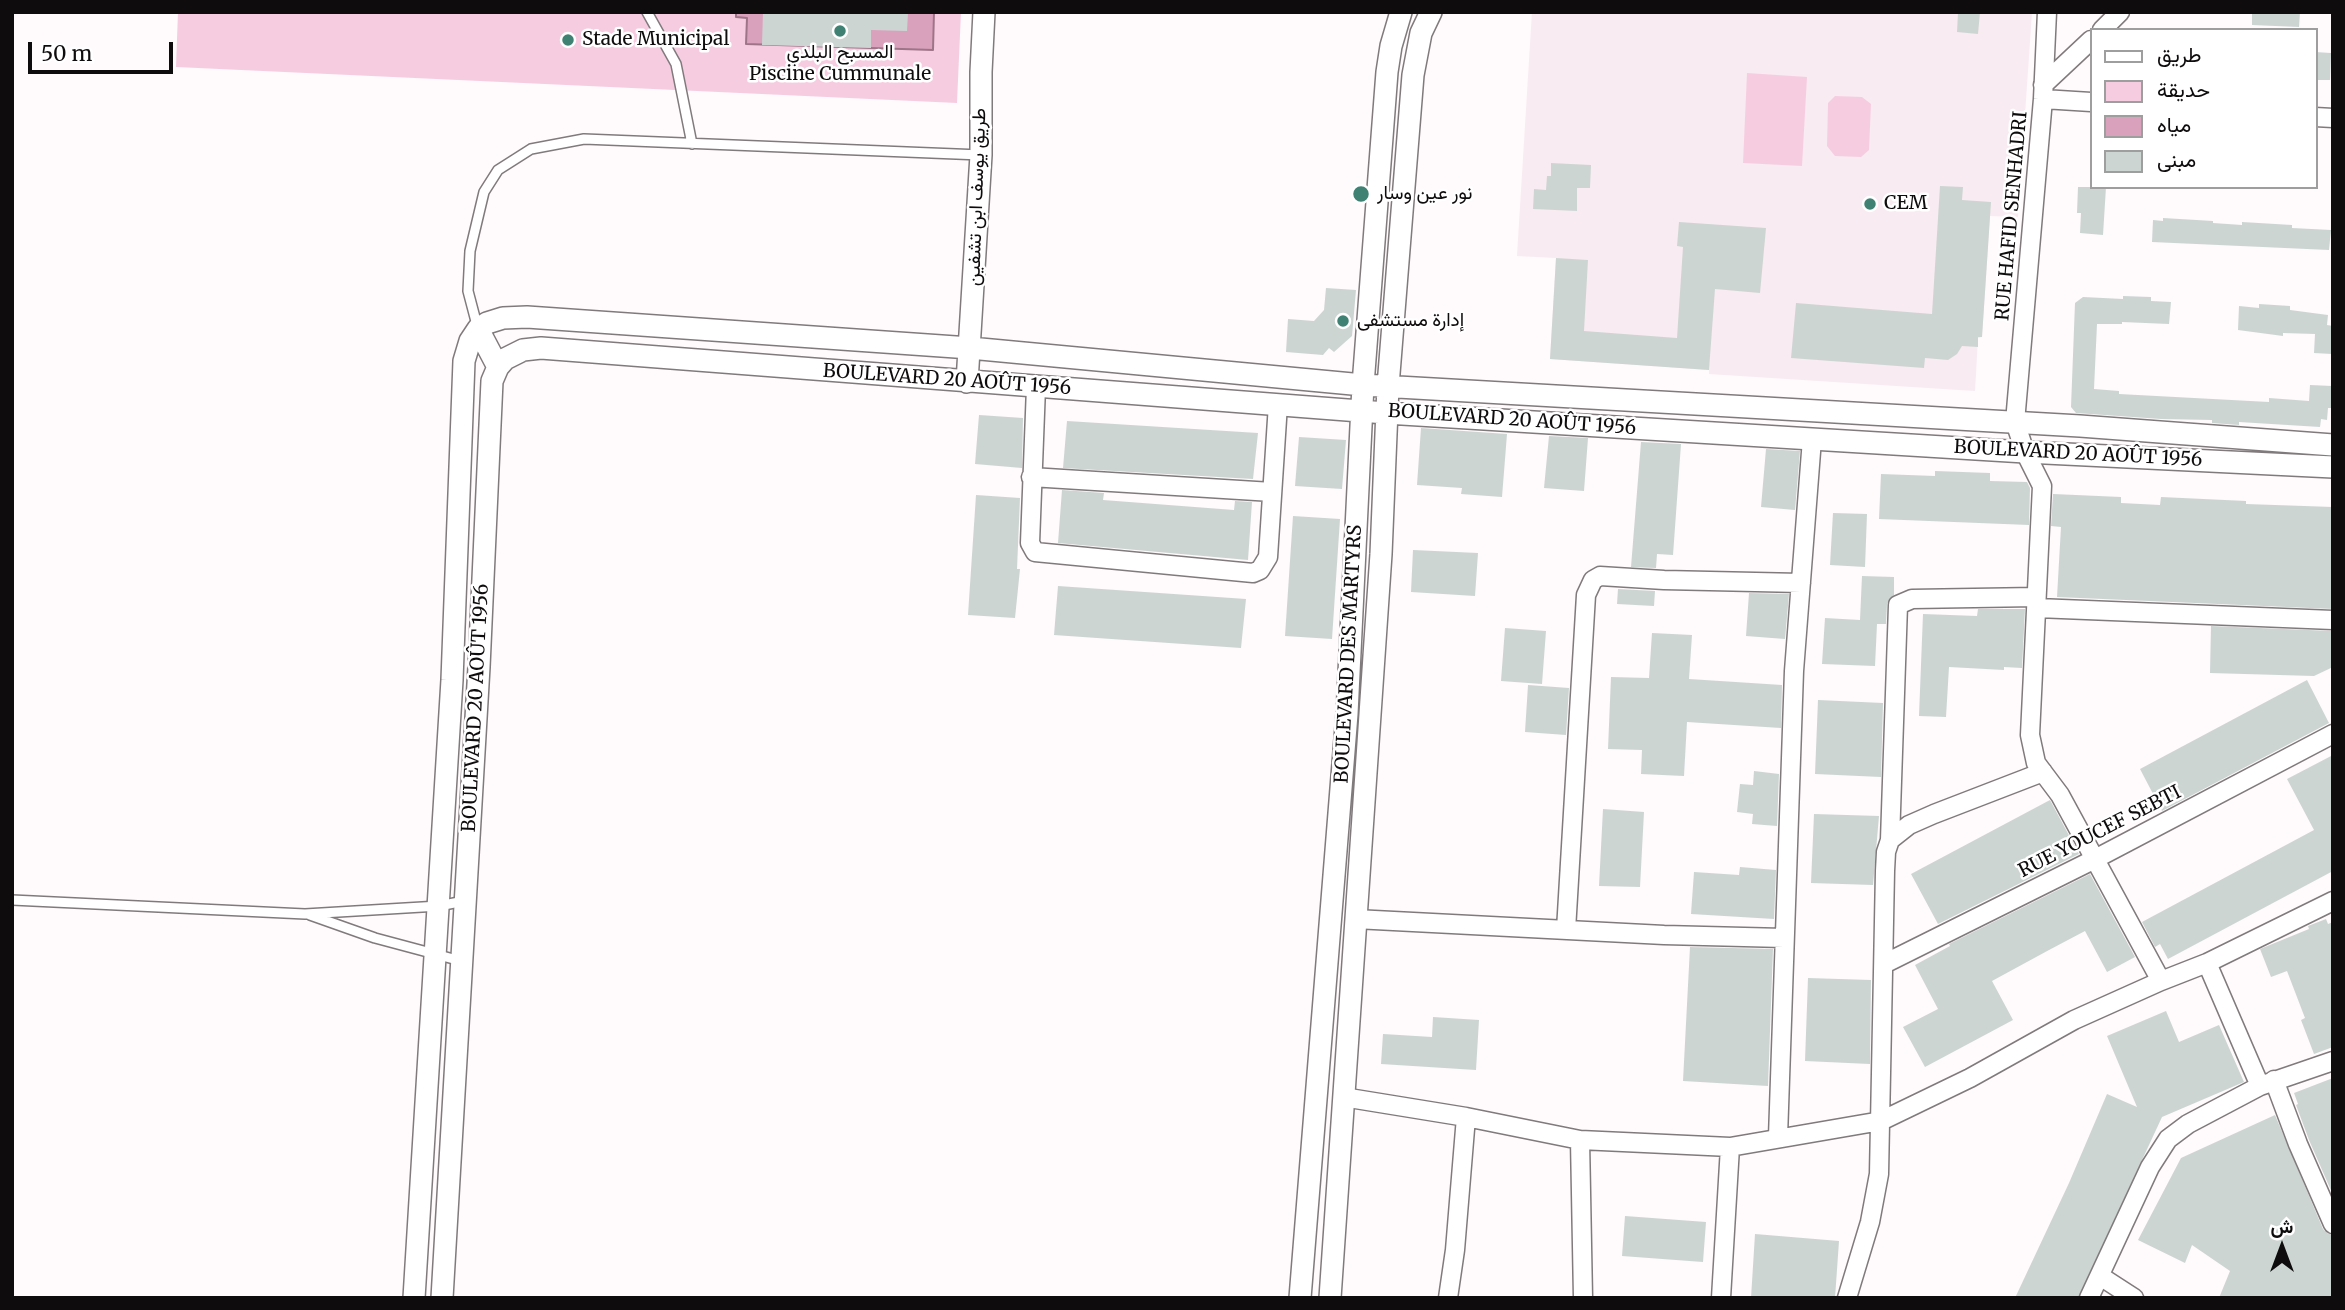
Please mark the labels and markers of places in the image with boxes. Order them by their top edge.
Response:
marker: المسبح البلدي Piscine Cummunale [832,23,848,39]
place label: Stade Municipal [582,29,729,51]
marker: Stade Municipal [560,32,576,48]
place label: المسبح البلدي Piscine Cummunale [749,42,931,86]
place label: نور عين وسار [1377,183,1472,205]
marker: نور عين وسار [1351,184,1371,204]
place label: CEM [1884,193,1928,215]
marker: CEM [1862,196,1878,212]
place label: إدارة مستشفى [1357,310,1464,332]
marker: إدارة مستشفى [1335,313,1351,329]

